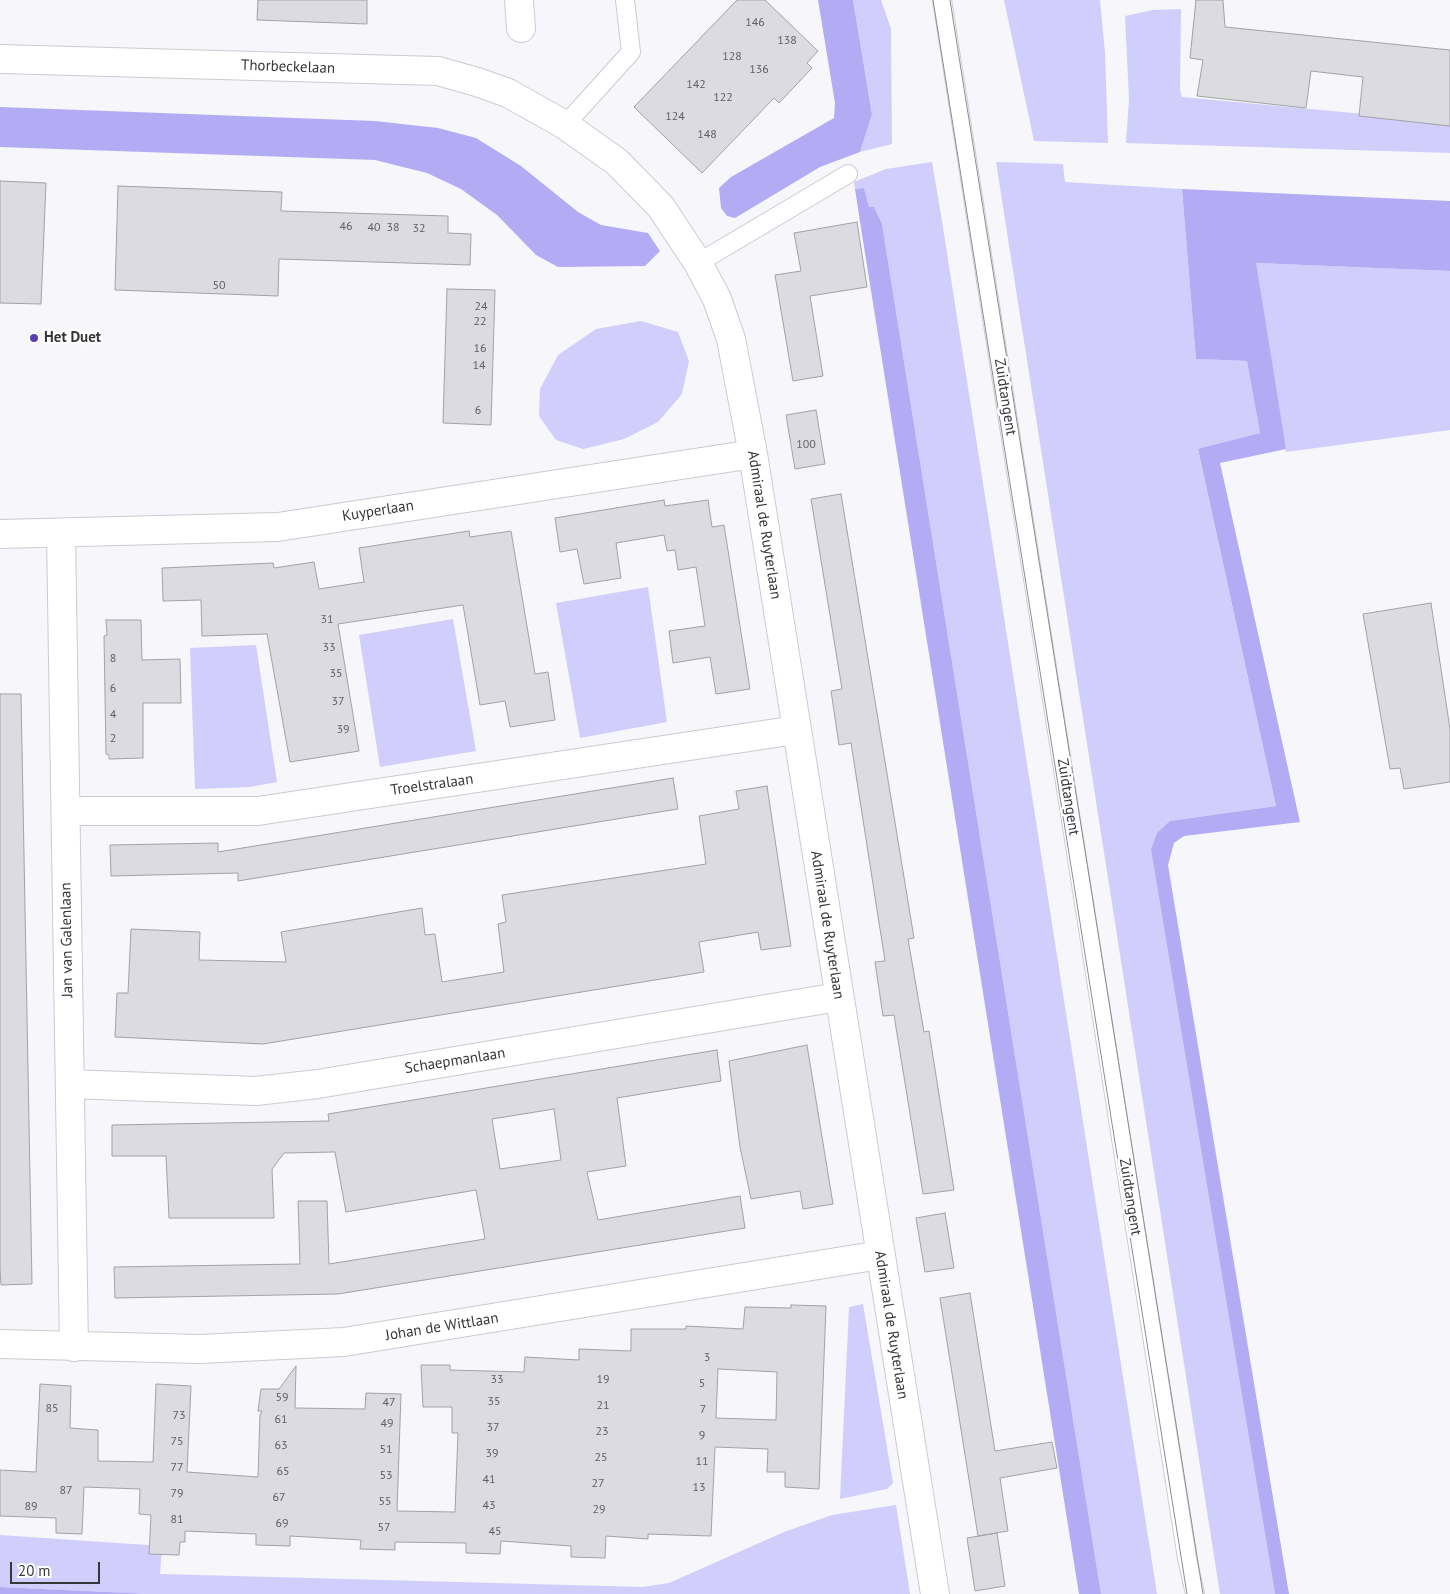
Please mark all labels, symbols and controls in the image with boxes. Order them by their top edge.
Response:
house number: 146 [745,16,765,30]
house number: 138 [777,34,797,48]
house number: 128 [722,50,742,64]
street label: Thorbeckelaan [241,56,335,78]
house number: 136 [749,63,769,77]
house number: 142 [686,78,706,92]
house number: 122 [713,91,733,105]
house number: 124 [665,110,685,124]
house number: 148 [697,128,717,142]
house number: 46 [339,220,353,234]
house number: 40 [367,221,381,235]
house number: 38 [386,221,400,235]
house number: 32 [412,222,426,236]
house number: 50 [212,279,226,293]
house number: 24 [474,300,488,314]
house number: 22 [473,315,487,329]
place label: Het Duet [44,329,101,347]
marker: Het Duet [28,332,40,344]
house number: 16 [473,342,487,356]
street label: Zuidtangent [990,357,1020,437]
house number: 14 [472,359,486,373]
house number: 6 [475,404,481,418]
house number: 100 [796,438,816,452]
street label: Admiraal de Ruyterlaan [743,449,785,601]
street label: Kuyperlaan [341,496,415,526]
house number: 31 [320,613,334,627]
house number: 33 [322,641,336,655]
house number: 8 [110,652,116,666]
house number: 35 [329,667,343,681]
house number: 6 [110,682,116,696]
house number: 37 [331,695,345,709]
house number: 4 [110,708,116,722]
house number: 39 [336,723,350,737]
house number: 2 [110,732,116,746]
street label: Zuidtangent [1053,757,1083,837]
street label: Troelstralaan [390,770,474,800]
street label: Admiraal de Ruyterlaan [806,849,848,1001]
street label: Jan van Galenlaan [57,882,77,998]
street label: Schaepmanlaan [404,1044,506,1078]
street label: Zuidtangent [1115,1157,1145,1237]
street label: Admiraal de Ruyterlaan [870,1249,912,1401]
street label: Johan de Wittlaan [384,1309,500,1345]
house number: 3 [704,1351,710,1365]
house number: 33 [490,1373,504,1387]
house number: 19 [596,1373,610,1387]
house number: 5 [699,1377,705,1391]
house number: 59 [275,1391,289,1405]
house number: 35 [487,1395,501,1409]
house number: 47 [382,1396,396,1410]
house number: 21 [596,1399,610,1413]
house number: 85 [45,1402,59,1416]
house number: 7 [700,1403,706,1417]
house number: 73 [172,1409,186,1423]
house number: 61 [274,1413,288,1427]
house number: 49 [380,1417,394,1431]
house number: 37 [486,1421,500,1435]
house number: 23 [595,1425,609,1439]
house number: 9 [699,1429,705,1443]
house number: 75 [170,1435,184,1449]
house number: 63 [274,1439,288,1453]
house number: 51 [379,1443,393,1457]
house number: 39 [485,1447,499,1461]
house number: 25 [594,1451,608,1465]
house number: 11 [695,1455,709,1469]
house number: 77 [170,1461,184,1475]
house number: 65 [276,1465,290,1479]
house number: 53 [379,1469,393,1483]
house number: 41 [482,1473,496,1487]
house number: 27 [591,1477,605,1491]
house number: 13 [692,1481,706,1495]
house number: 87 [59,1484,73,1498]
house number: 79 [170,1487,184,1501]
house number: 67 [272,1491,286,1505]
house number: 55 [378,1495,392,1509]
house number: 43 [482,1499,496,1513]
house number: 89 [24,1500,38,1514]
house number: 29 [592,1503,606,1517]
house number: 81 [170,1513,184,1527]
house number: 69 [275,1517,289,1531]
house number: 57 [377,1521,391,1535]
house number: 45 [488,1525,502,1539]
scale bar [12,1552,102,1584]
text: 20 m [18,1561,51,1580]

